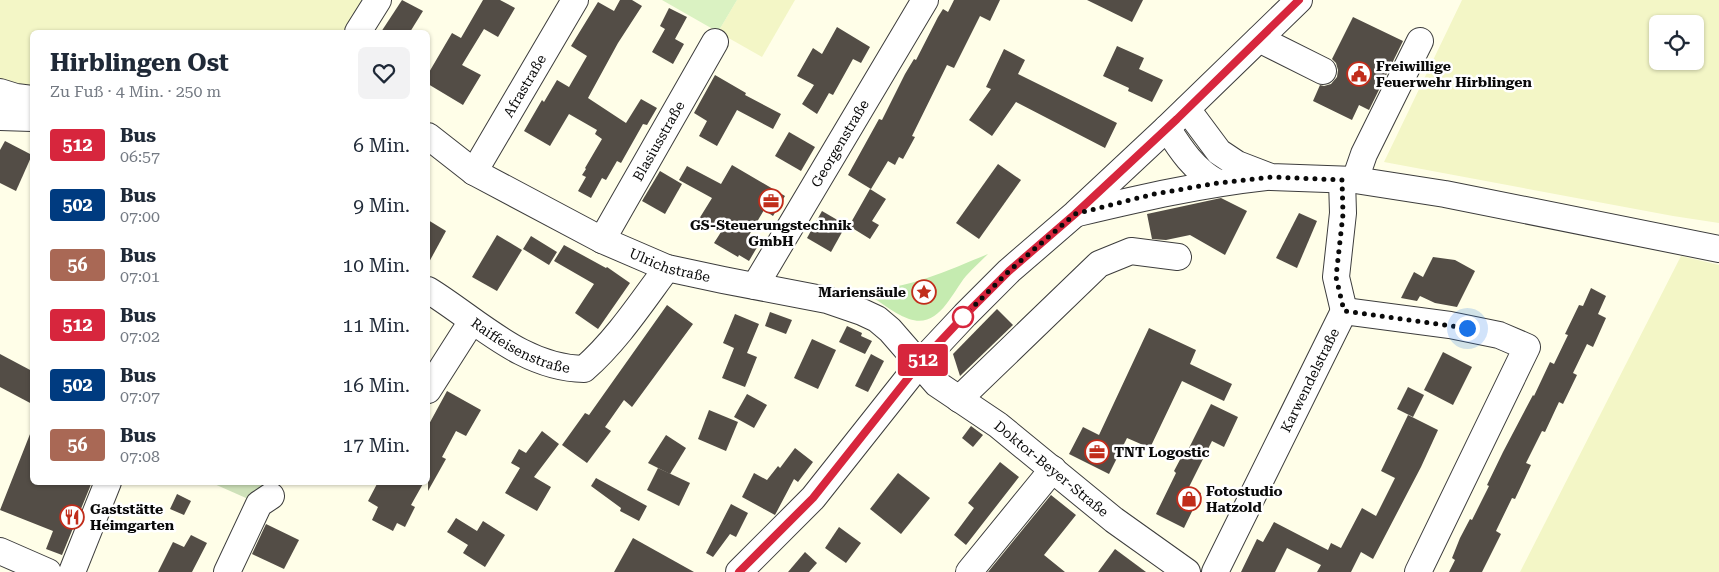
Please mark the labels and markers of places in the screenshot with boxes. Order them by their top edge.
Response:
place label: Freiwillige Feuerwehr Hirblingen [1376,58,1532,90]
public building icon: Freiwillige Feuerwehr Hirblingen [1346,61,1372,87]
office icon: GS-Steuerungstechnik GmbH [758,188,784,214]
place label: GS-Steuerungstechnik GmbH [690,217,852,249]
place icon: Mariensäule [911,279,937,305]
place label: Mariensäule [818,284,906,300]
unlabelled marker [952,306,974,328]
office icon: TNT Logostic [1084,439,1110,465]
place label: TNT Logostic [1114,444,1210,460]
place label: Fotostudio Hatzold [1206,483,1283,515]
shop icon: Fotostudio Hatzold [1176,486,1202,512]
place label: Gaststätte Heimgarten [90,501,175,533]
restaurant icon: Gaststätte Heimgarten [59,504,85,530]

